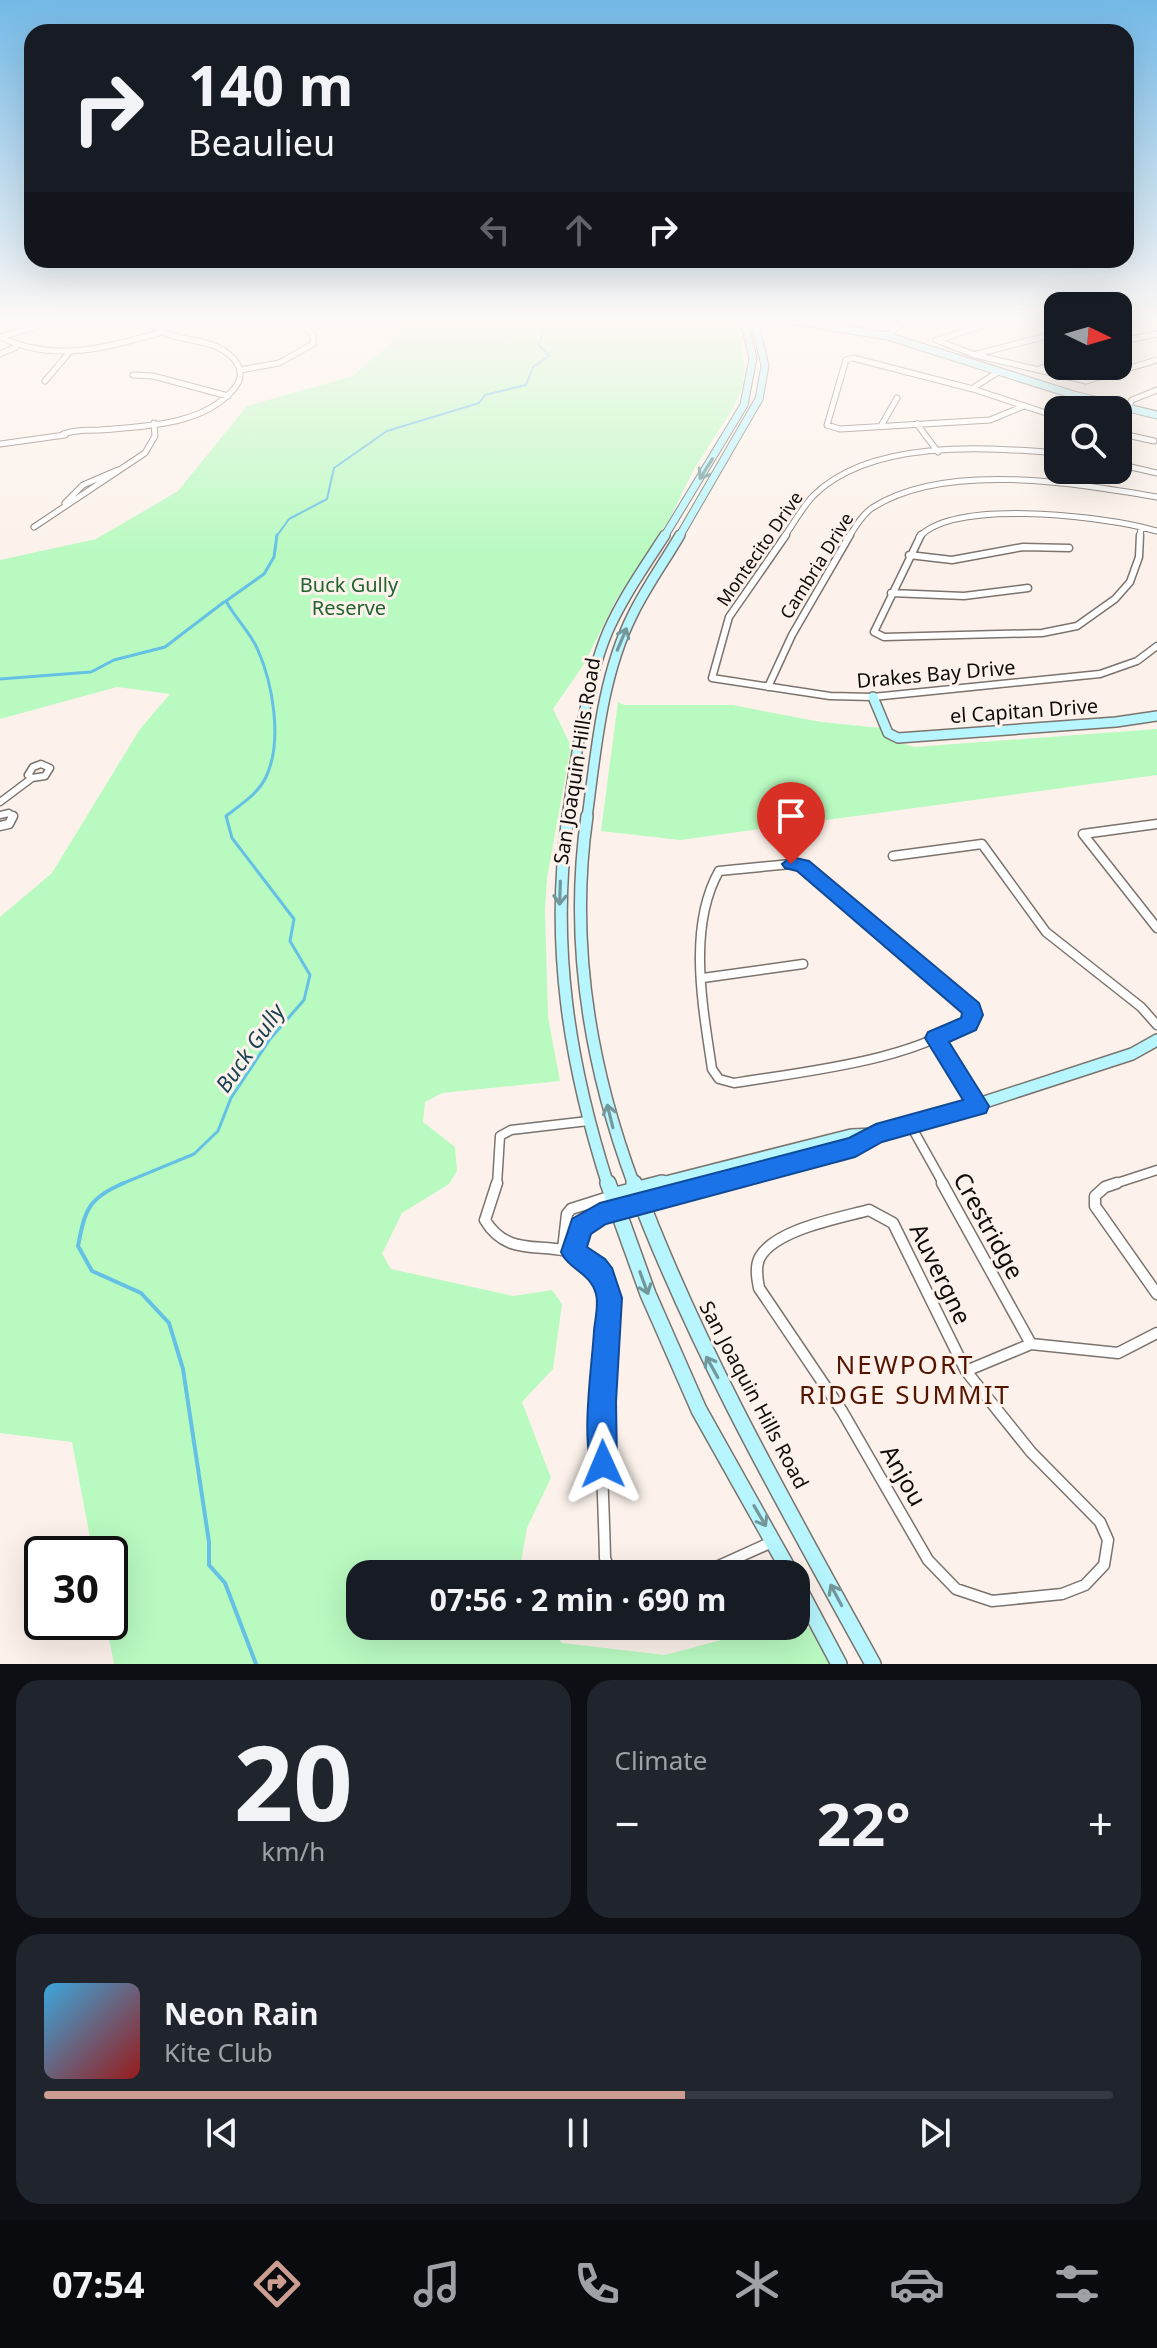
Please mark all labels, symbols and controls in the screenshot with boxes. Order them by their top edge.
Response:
text: 140 m [188,46,353,122]
icon: right [56,56,160,160]
text: Beaulieu [188,118,335,167]
icon: left [473,208,517,252]
icon: ahead [557,208,601,252]
icon: right [641,208,685,252]
north arrow [1044,292,1132,380]
map controls [1044,292,1132,484]
button: search [1044,396,1132,484]
one-way arrow [697,458,714,480]
street label: Montecito Drive [711,486,808,611]
street label: Cambria Drive [774,508,858,623]
park label: Buck Gully Reserve [300,571,399,621]
one-way arrow [616,627,630,652]
street label: Drakes Bay Drive [855,653,1017,694]
street label: San Joaquin Hills Road [547,656,606,866]
street label: el Capitan Drive [949,692,1099,729]
pin [757,782,825,864]
icon: arrive [769,794,813,838]
one-way arrow [553,879,568,906]
water label: Buck Gully [208,996,292,1098]
one-way arrow [601,1103,616,1129]
street label: Crestridge [946,1166,1032,1285]
street label: Auvergne [903,1217,980,1329]
one-way arrow [638,1270,652,1295]
street label: San Joaquin Hills Road [693,1296,815,1493]
district label: NEWPORT RIDGE SUMMIT [799,1346,1011,1412]
one-way arrow [704,1356,720,1379]
position arrow [561,1422,645,1506]
street label: Anjou [874,1439,935,1512]
one-way arrow [752,1504,768,1527]
speed limit sign: 30 [24,1536,128,1640]
text: 07:56 · 2 min · 690 m [430,1579,726,1620]
one-way arrow [828,1584,843,1608]
text: 20 [234,1710,353,1851]
text: Climate [615,1742,707,1778]
text: 22° [817,1782,911,1864]
text: − [615,1793,640,1853]
text: + [1088,1793,1113,1853]
text: km/h [261,1833,325,1869]
text: Neon Rain [164,1993,318,2034]
text: Kite Club [164,2034,273,2070]
icon: previous [200,2111,244,2155]
icon: pause [556,2111,600,2155]
icon: next [913,2111,957,2155]
icon: directions [249,2256,305,2312]
icon: music [409,2256,465,2312]
icon: phone [569,2256,625,2312]
icon: climate [729,2256,785,2312]
icon: car [889,2256,945,2312]
icon: filters [1049,2256,1105,2312]
text: 07:54 [52,2260,145,2309]

